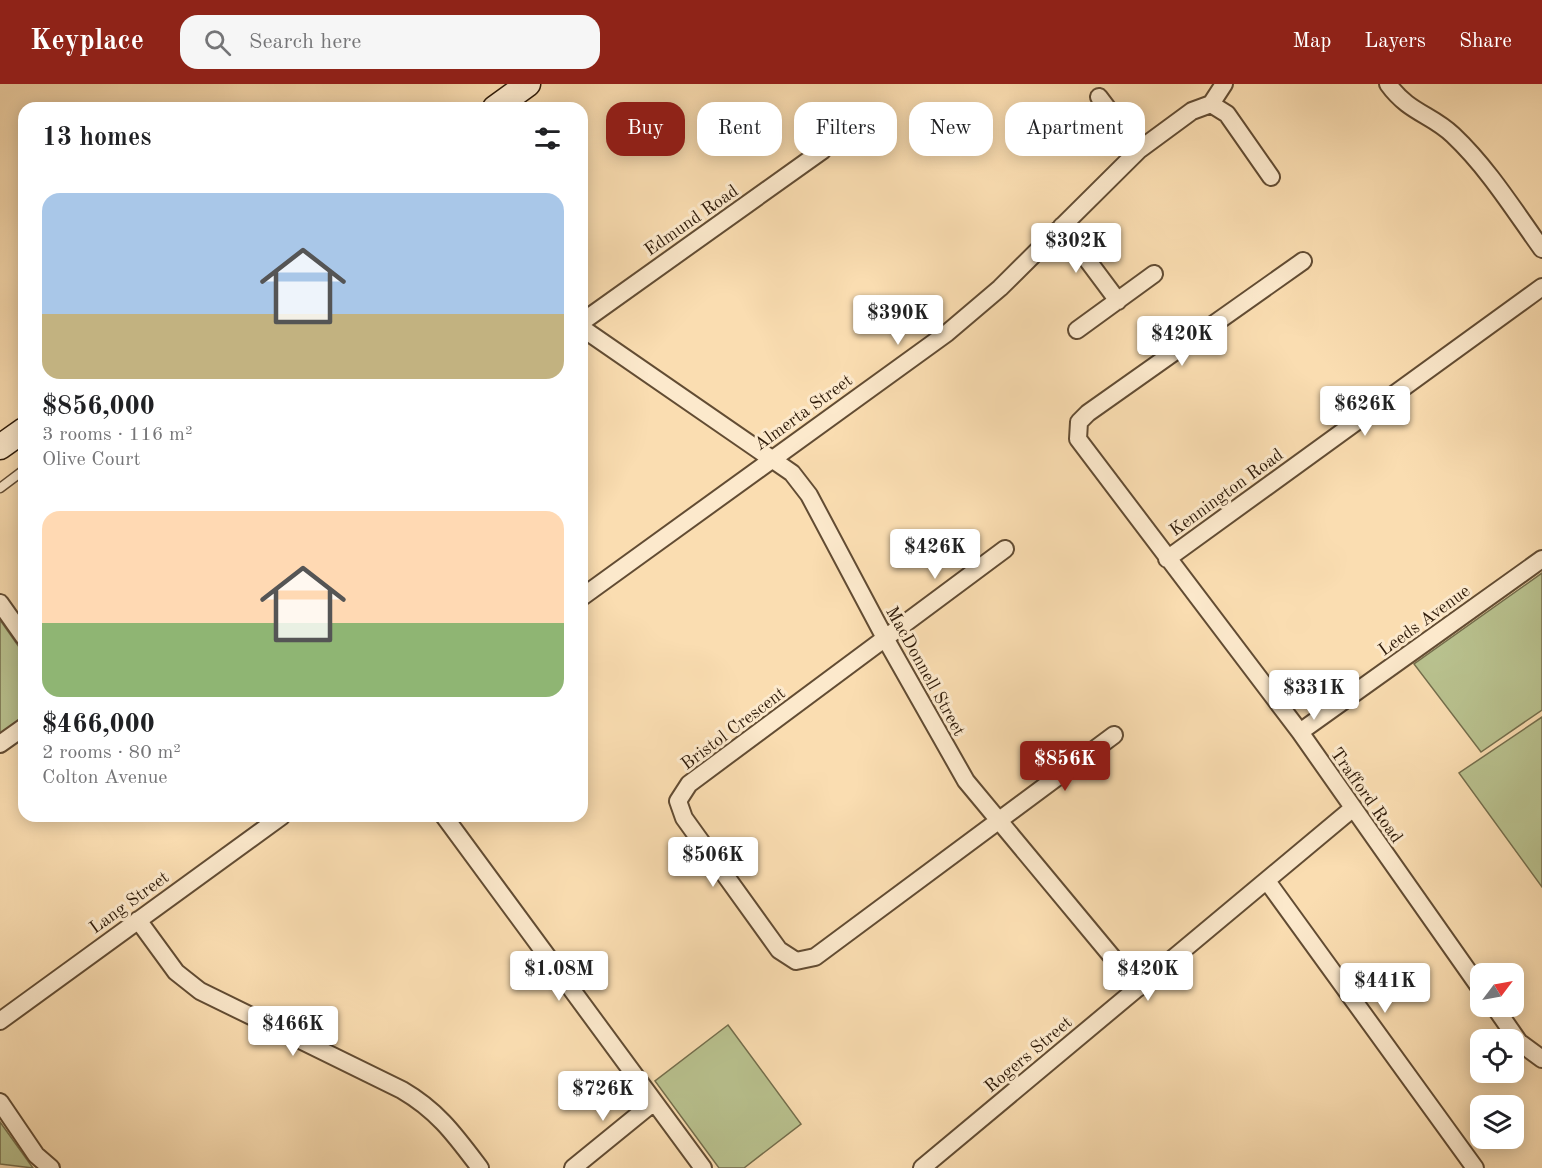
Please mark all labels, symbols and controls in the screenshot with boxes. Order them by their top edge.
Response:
search box [180,15,600,69]
icon: search [201,26,234,59]
text: Keyplace [30,28,144,56]
text: Search here [249,31,361,53]
text: Map [1292,31,1331,52]
text: Layers [1364,31,1426,52]
text: Share [1459,31,1512,52]
chip: Buy [606,102,685,156]
chip: Rent [697,102,782,156]
chip: Filters [794,102,897,156]
chip: New [909,102,993,156]
chip: Apartment [1005,102,1145,156]
icon: filters [531,122,564,155]
text: 13 homes [42,125,151,151]
street label: Edmund Road [641,182,742,260]
pin: $302K [1034,223,1118,274]
icon: home [249,232,357,340]
text: $302K [1045,232,1107,252]
pin: $390K [856,295,940,346]
text: $390K [867,304,929,324]
pin: $420K [1140,316,1224,367]
text: $420K [1151,325,1213,345]
street label: Almerta Street [751,371,856,454]
pin: $626K [1323,386,1407,437]
text: $856,000 [42,394,155,420]
text: $626K [1334,395,1396,415]
text: 3 rooms · 116 m² [42,425,192,445]
street label: Kennington Road [1166,446,1287,540]
text: Olive Court [42,450,140,470]
pin: $426K [893,529,977,580]
text: $426K [904,538,966,558]
icon: home [249,550,357,658]
street label: Leeds Avenue [1376,582,1474,660]
street label: MacDonnell Street [882,604,968,739]
pin: $331K [1272,670,1356,721]
text: $331K [1283,679,1345,699]
street label: Bristol Crescent [678,684,789,774]
text: $466,000 [42,712,155,738]
pin: $856K [1023,741,1107,792]
text: 2 rooms · 80 m² [42,743,181,763]
street label: Trafford Road [1327,745,1406,847]
text: $856K [1034,750,1096,770]
text: Colton Avenue [42,768,168,788]
pin: $506K [671,837,755,888]
text: $506K [682,846,744,866]
street label: Lang Street [87,868,173,937]
pin: $1.08M [510,951,608,1002]
pin: $420K [1106,951,1190,1002]
text: $1.08M [524,960,594,980]
text: $420K [1117,960,1179,980]
pin: $441K [1343,963,1427,1014]
north arrow [1470,963,1524,1017]
map controls [1470,963,1524,1149]
text: $441K [1354,972,1416,992]
pin: $466K [251,1006,335,1057]
street label: Rogers Street [982,1013,1076,1096]
text: $466K [262,1015,324,1035]
button: locate [1470,1029,1524,1083]
pin: $726K [561,1071,645,1122]
text: $726K [572,1080,634,1100]
button: layers [1470,1095,1524,1149]

